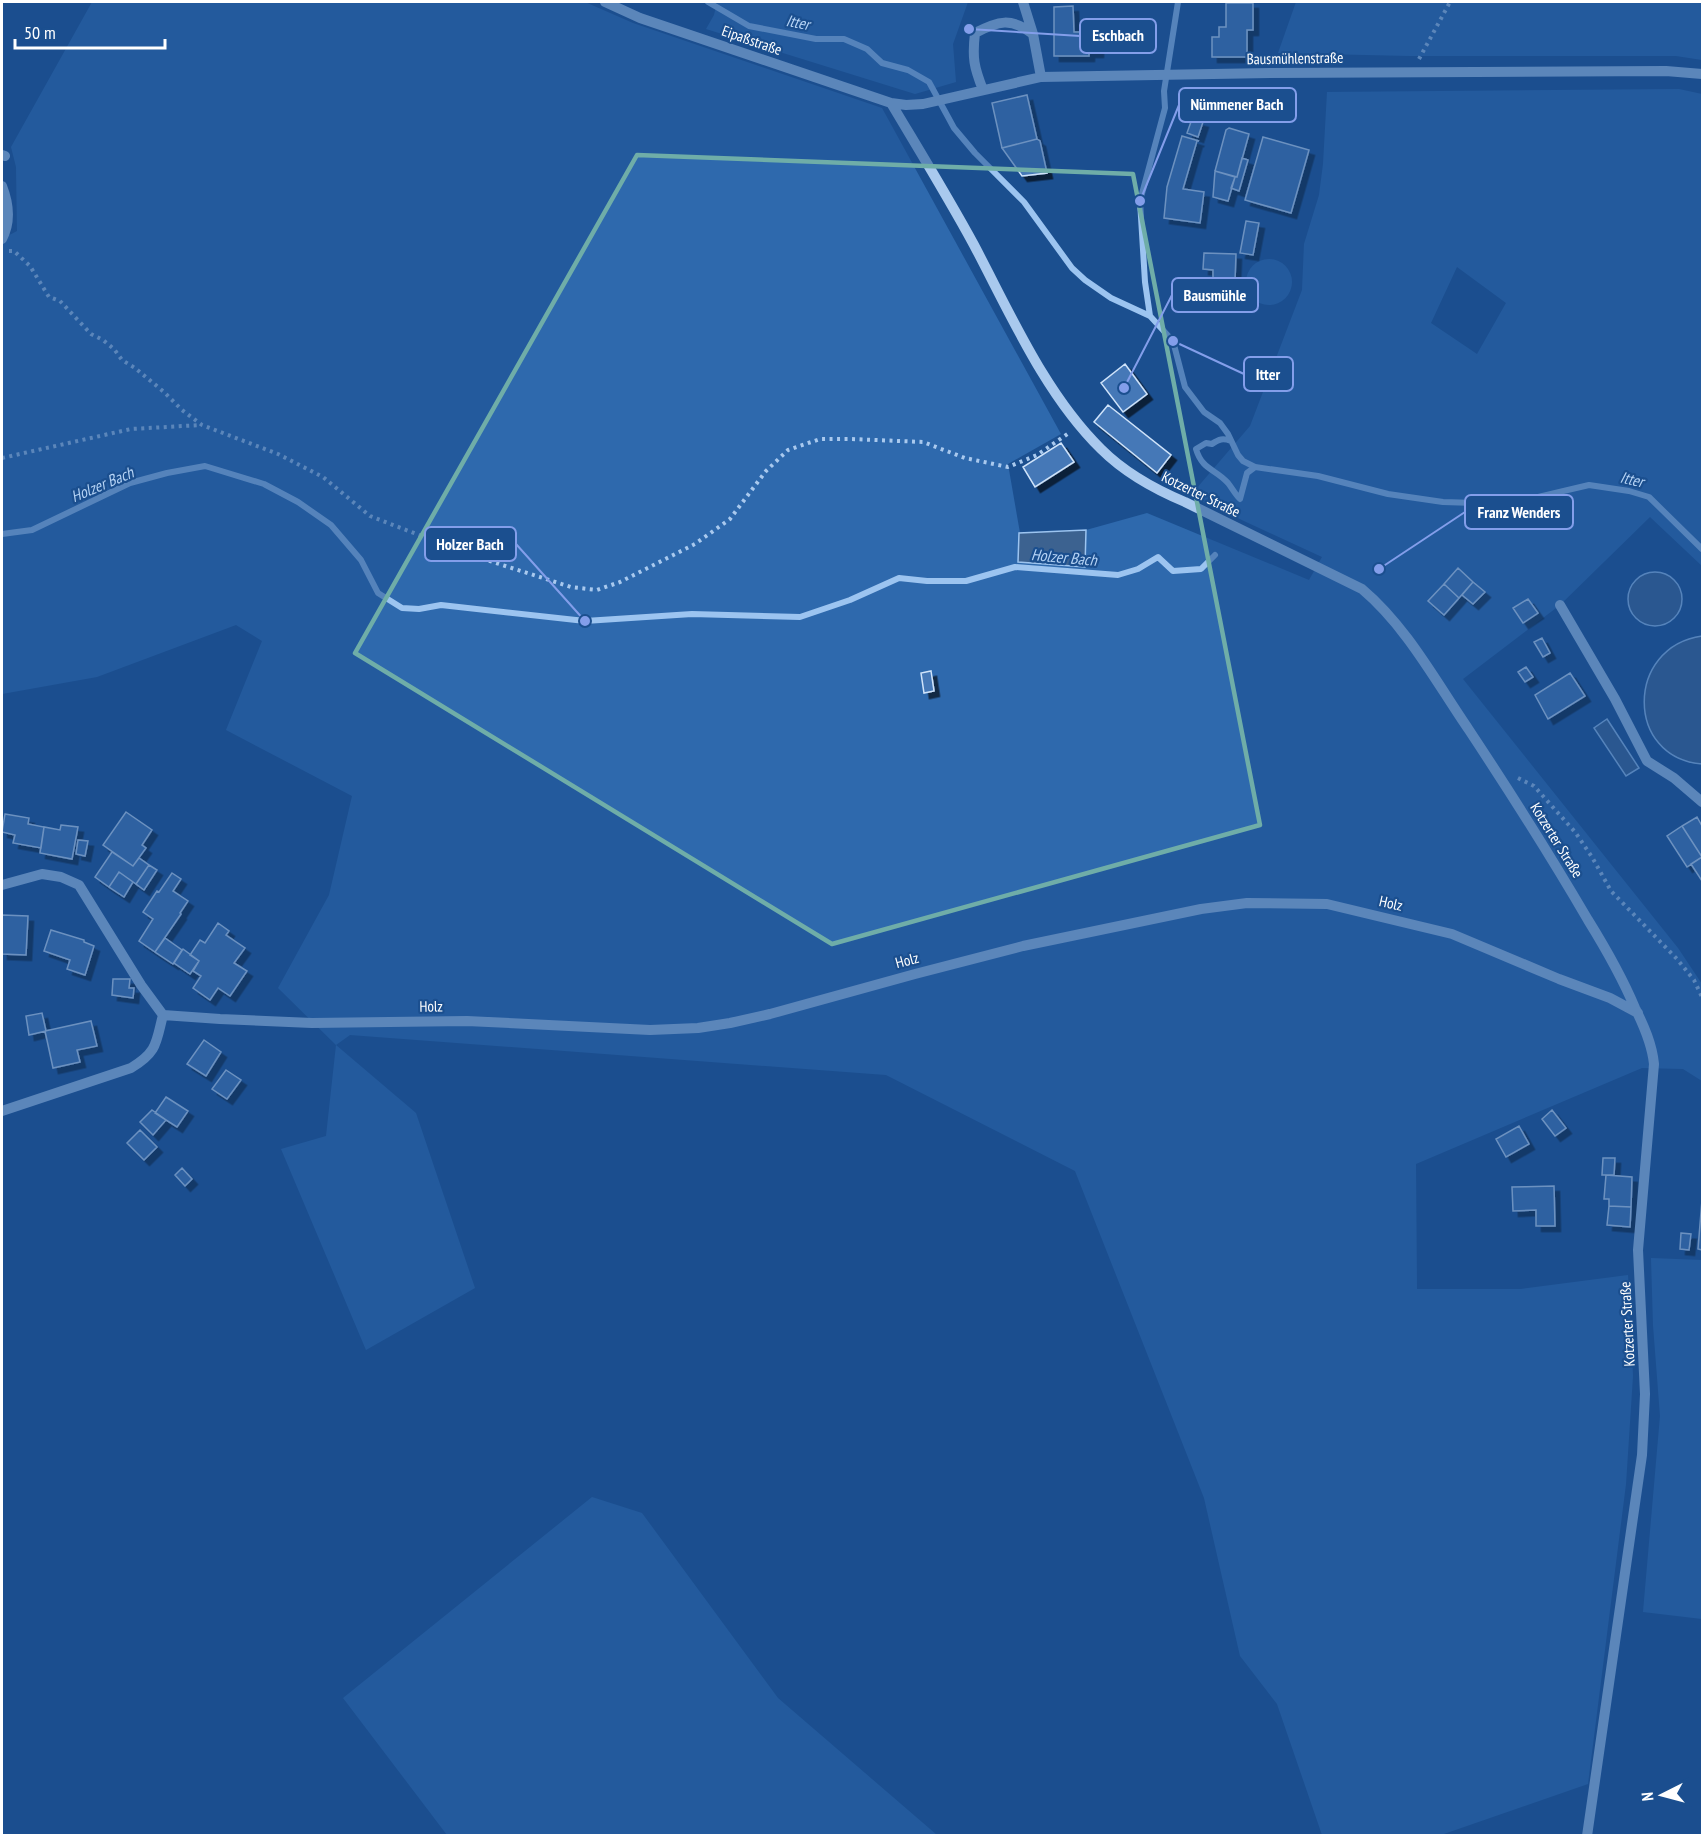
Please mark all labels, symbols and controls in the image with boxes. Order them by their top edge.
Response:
water label: Itter [785,10,814,35]
scale bar [15,12,165,50]
callout: Eschbach [1080,19,1156,53]
text: 50 m [24,21,56,44]
street label: Eipaßstraße [719,21,785,59]
text: Eschbach [1092,25,1144,45]
street label: Bausmühlenstraße [1247,48,1343,68]
callout: Nümmener Bach [1179,88,1296,122]
text: Nümmener Bach [1190,94,1284,114]
callout: Bausmühle [1172,278,1258,312]
text: Bausmühle [1184,285,1247,305]
callout: Itter [1244,357,1293,391]
text: Itter [1256,364,1281,384]
water label: Holzer Bach [68,462,137,506]
street label: Kotzerter Straße [1159,467,1243,521]
water label: Itter [1618,467,1648,492]
callout: Franz Wenders [1465,495,1573,529]
text: Franz Wenders [1478,502,1561,522]
callout: Holzer Bach [425,527,516,561]
text: Holzer Bach [436,534,504,554]
water label: Holzer Bach [1030,544,1099,570]
street label: Kotzerter Straße [1526,799,1588,881]
street label: Holz [1377,891,1405,915]
street label: Holz [893,948,921,972]
street label: Holz [419,996,443,1016]
street label: Kotzerter Straße [1615,1281,1639,1367]
north arrow [1632,1765,1692,1825]
text: N [1637,1791,1657,1802]

